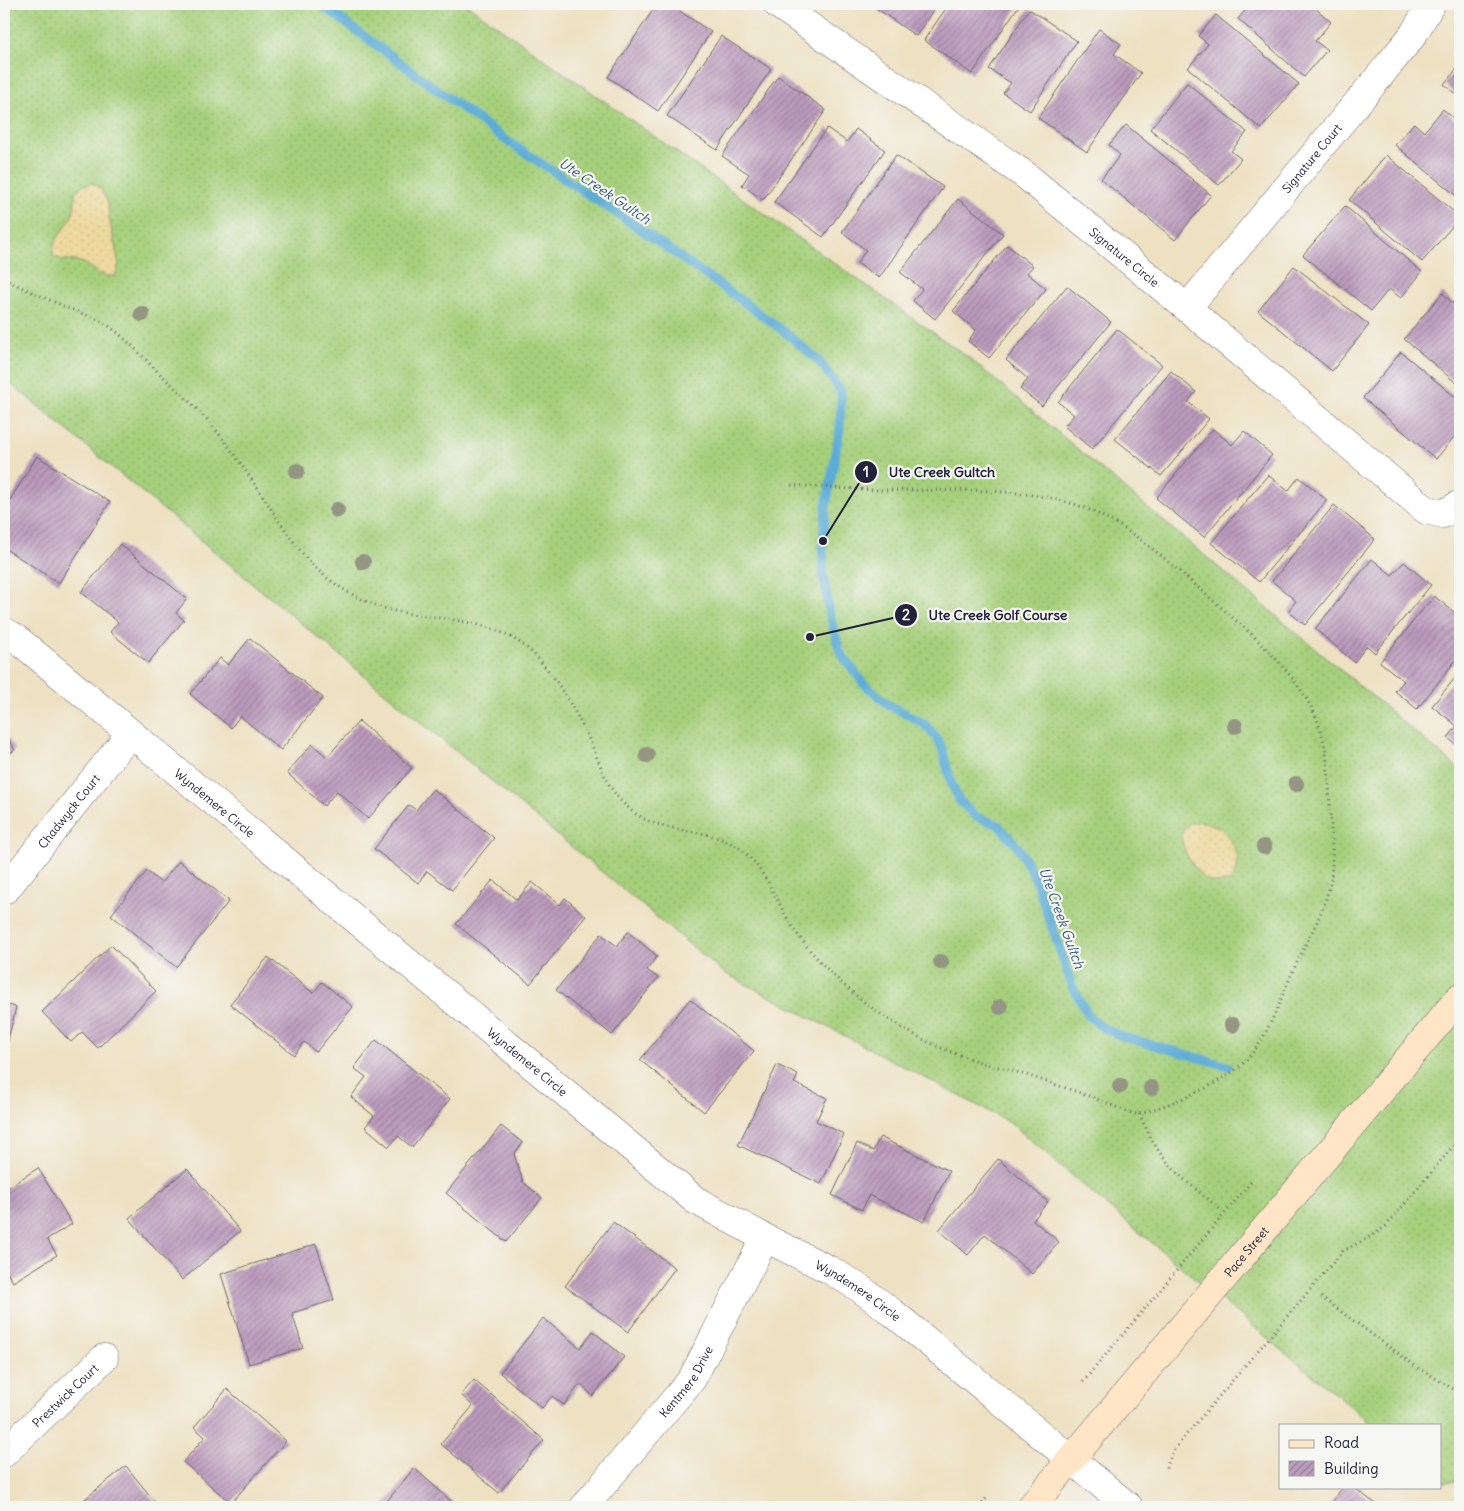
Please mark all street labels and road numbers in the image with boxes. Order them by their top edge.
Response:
street label: Signature Court [1279,120,1345,196]
street label: Signature Circle [1087,224,1162,290]
street label: Wyndemere Circle [172,765,258,840]
street label: Chadwyck Court [34,771,103,851]
street label: Wyndemere Circle [485,1024,571,1099]
street label: Pace Street [1221,1223,1271,1280]
street label: Wyndemere Circle [813,1257,904,1324]
street label: Kentmere Drive [656,1343,715,1420]
street label: Prestwick Court [29,1360,101,1430]

